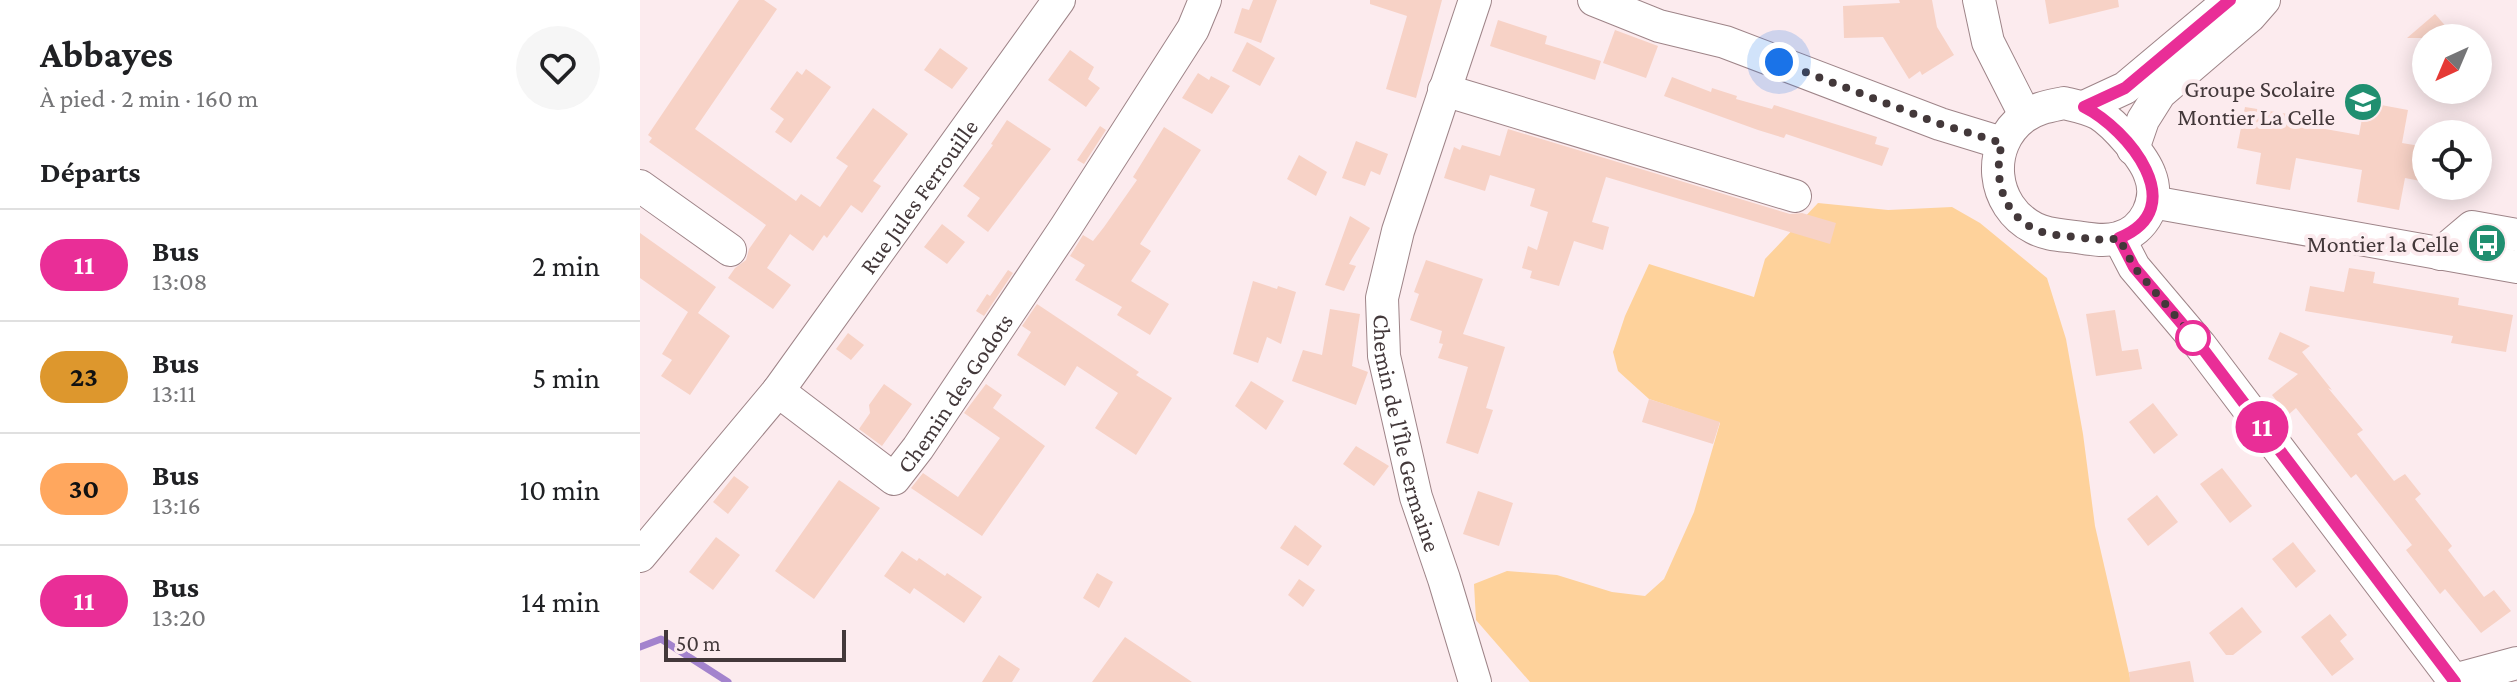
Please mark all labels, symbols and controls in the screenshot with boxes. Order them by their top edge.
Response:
north arrow [2412,24,2492,104]
map controls [2412,24,2492,200]
button: heart [516,26,600,110]
text: Abbayes [40,33,173,75]
your location [1759,42,1799,82]
place label: Groupe Scolaire Montier La Celle [2177,75,2335,130]
school or university icon: Groupe Scolaire Montier La Celle [2342,81,2384,123]
text: À pied · 2 min · 160 m [40,84,258,113]
street label: Rue Jules Ferrouille [853,114,983,279]
button: locate [2412,120,2492,200]
text: Départs [40,155,141,188]
bus stop icon: Montier la Celle [2466,222,2508,264]
place label: Montier la Celle [2307,230,2459,257]
text: Bus [152,234,199,267]
text: 11 [74,249,94,280]
text: 2 min [532,249,600,282]
text: 13:08 [152,267,208,296]
street label: Chemin des Godots [891,308,1018,478]
street label: Chemin de l'Île Germaine [1369,314,1447,555]
unlabelled marker [2176,321,2210,355]
text: Bus [152,346,199,379]
text: 23 [70,361,98,392]
text: 5 min [532,361,600,394]
text: 13:11 [152,379,196,408]
line badge: 11 [2226,401,2298,453]
text: 11 [2252,411,2272,442]
text: Bus [152,458,199,491]
text: 30 [69,473,99,504]
text: 10 min [519,473,600,506]
text: 13:16 [152,491,201,520]
text: Bus [152,570,199,603]
text: 11 [74,585,94,616]
text: 14 min [521,585,600,618]
text: 13:20 [152,603,206,632]
scale bar [664,626,846,662]
text: 50 m [676,631,721,656]

